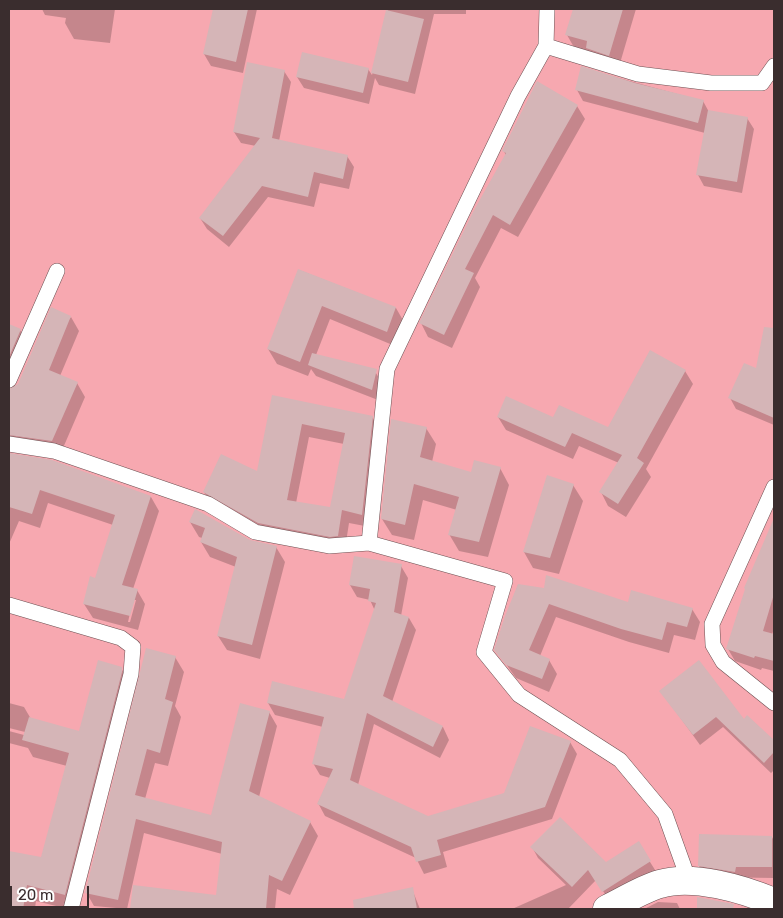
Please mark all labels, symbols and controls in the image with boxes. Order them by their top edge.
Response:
scale bar [12,876,91,908]
text: 20 m [18,886,53,904]

